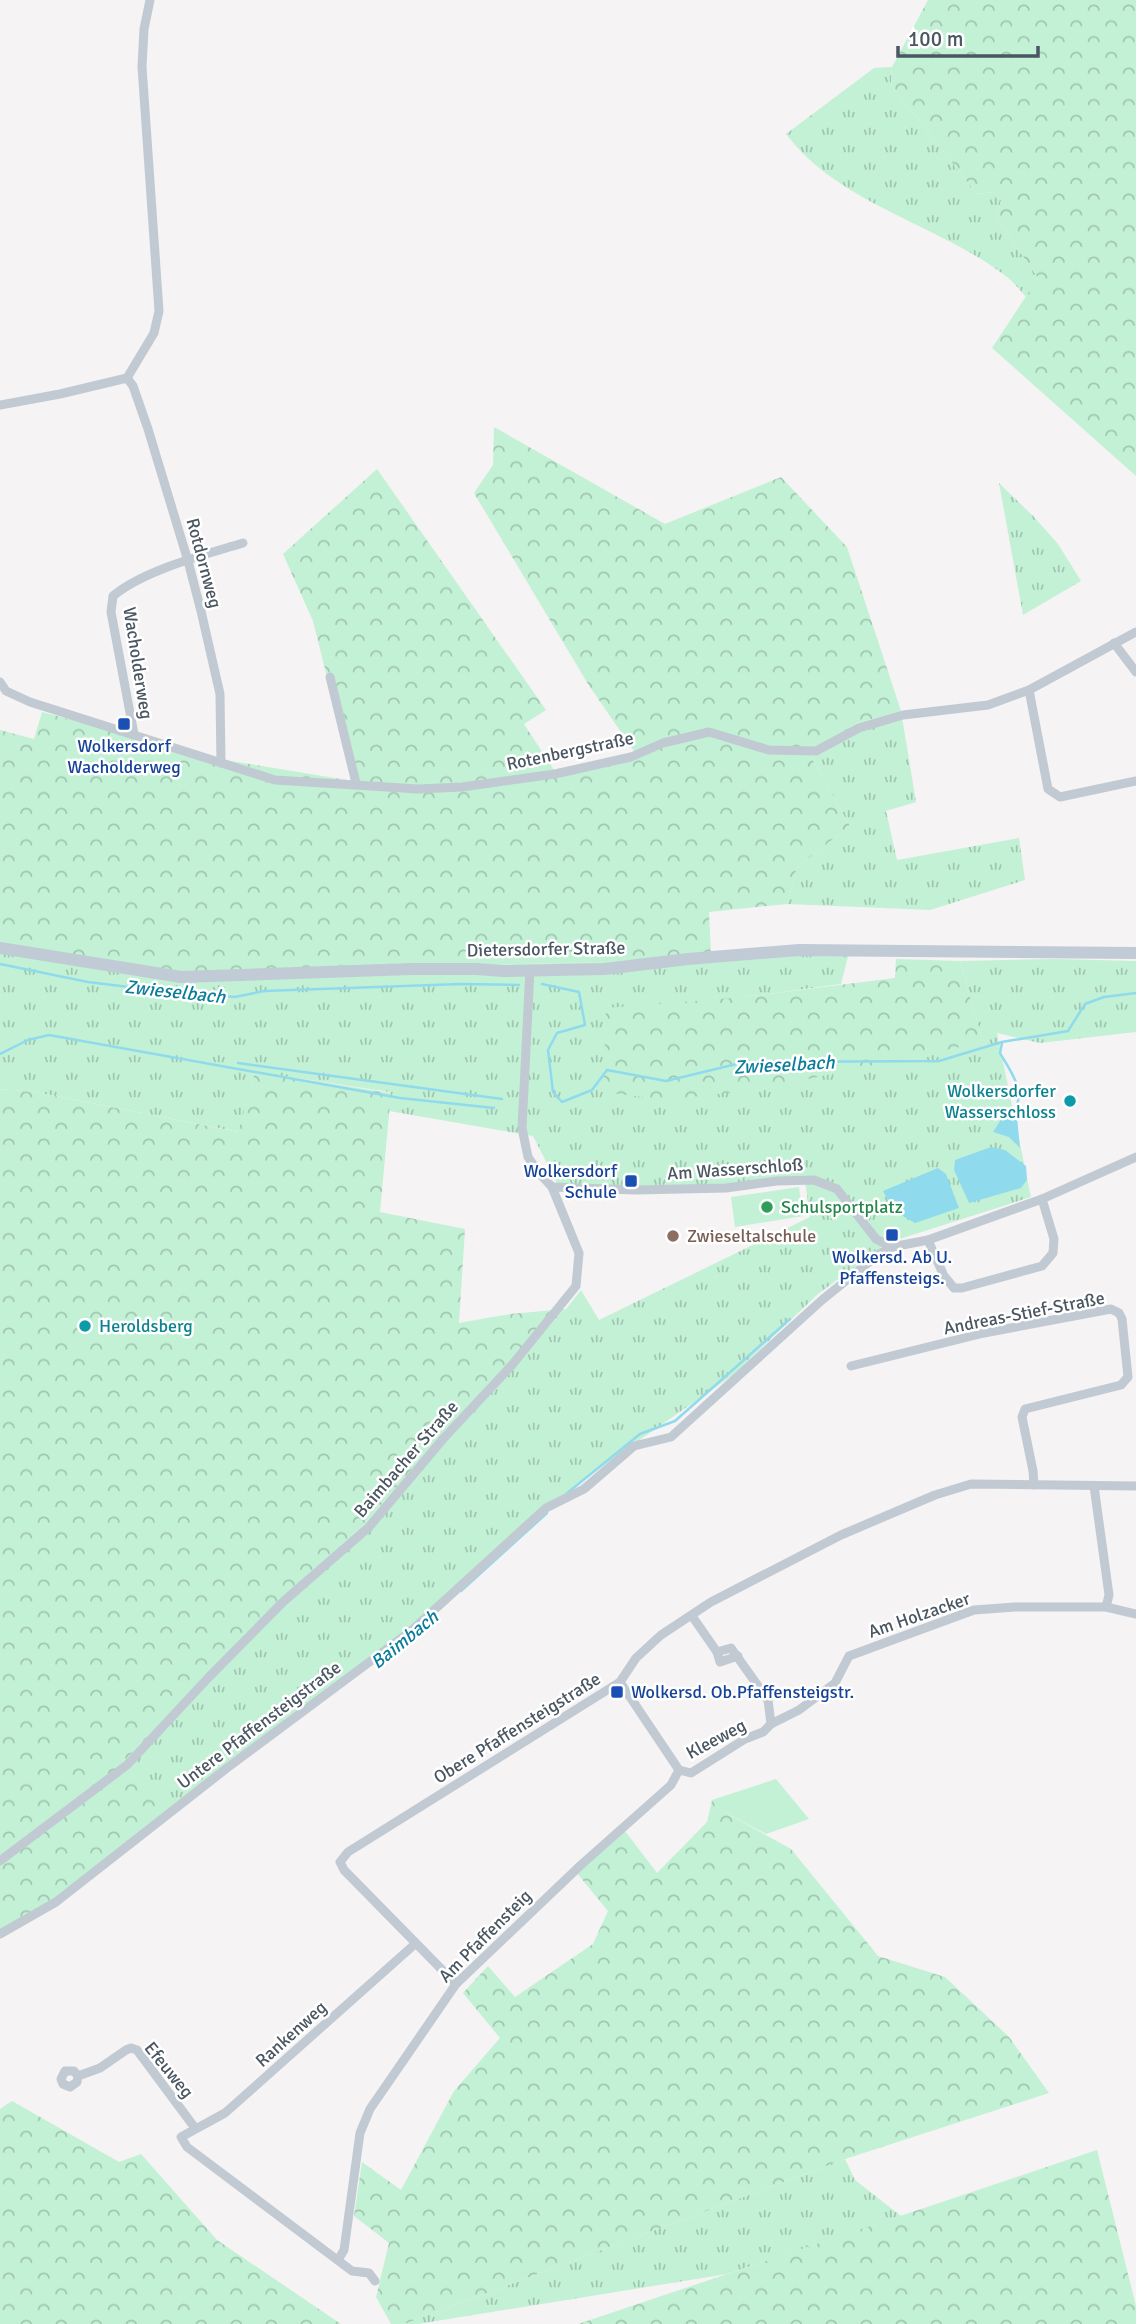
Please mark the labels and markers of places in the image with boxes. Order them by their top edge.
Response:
marker: Wolkersdorf Wacholderweg [116,716,132,732]
place label: Wolkersdorf Wacholderweg [67,735,181,778]
place label: Wolkersdorfer Wasserschloss [944,1080,1056,1123]
marker: Wolkersdorfer Wasserschloss [1062,1093,1078,1109]
place label: Wolkersdorf Schule [523,1160,618,1203]
marker: Wolkersdorf Schule [623,1173,639,1189]
place label: Schulsportplatz [781,1196,903,1218]
marker: Schulsportplatz [759,1199,775,1215]
place label: Zwieseltalschule [687,1225,816,1247]
marker: Wolkersd. Ab U. Pfaffensteigs. [884,1227,900,1243]
marker: Zwieseltalschule [665,1228,681,1244]
place label: Wolkersd. Ab U. Pfaffensteigs. [832,1246,952,1289]
place label: Heroldsberg [99,1315,193,1337]
marker: Heroldsberg [77,1318,93,1334]
place label: Wolkersd. Ob.Pfaffensteigstr. [631,1681,854,1703]
marker: Wolkersd. Ob.Pfaffensteigstr. [609,1684,625,1700]

